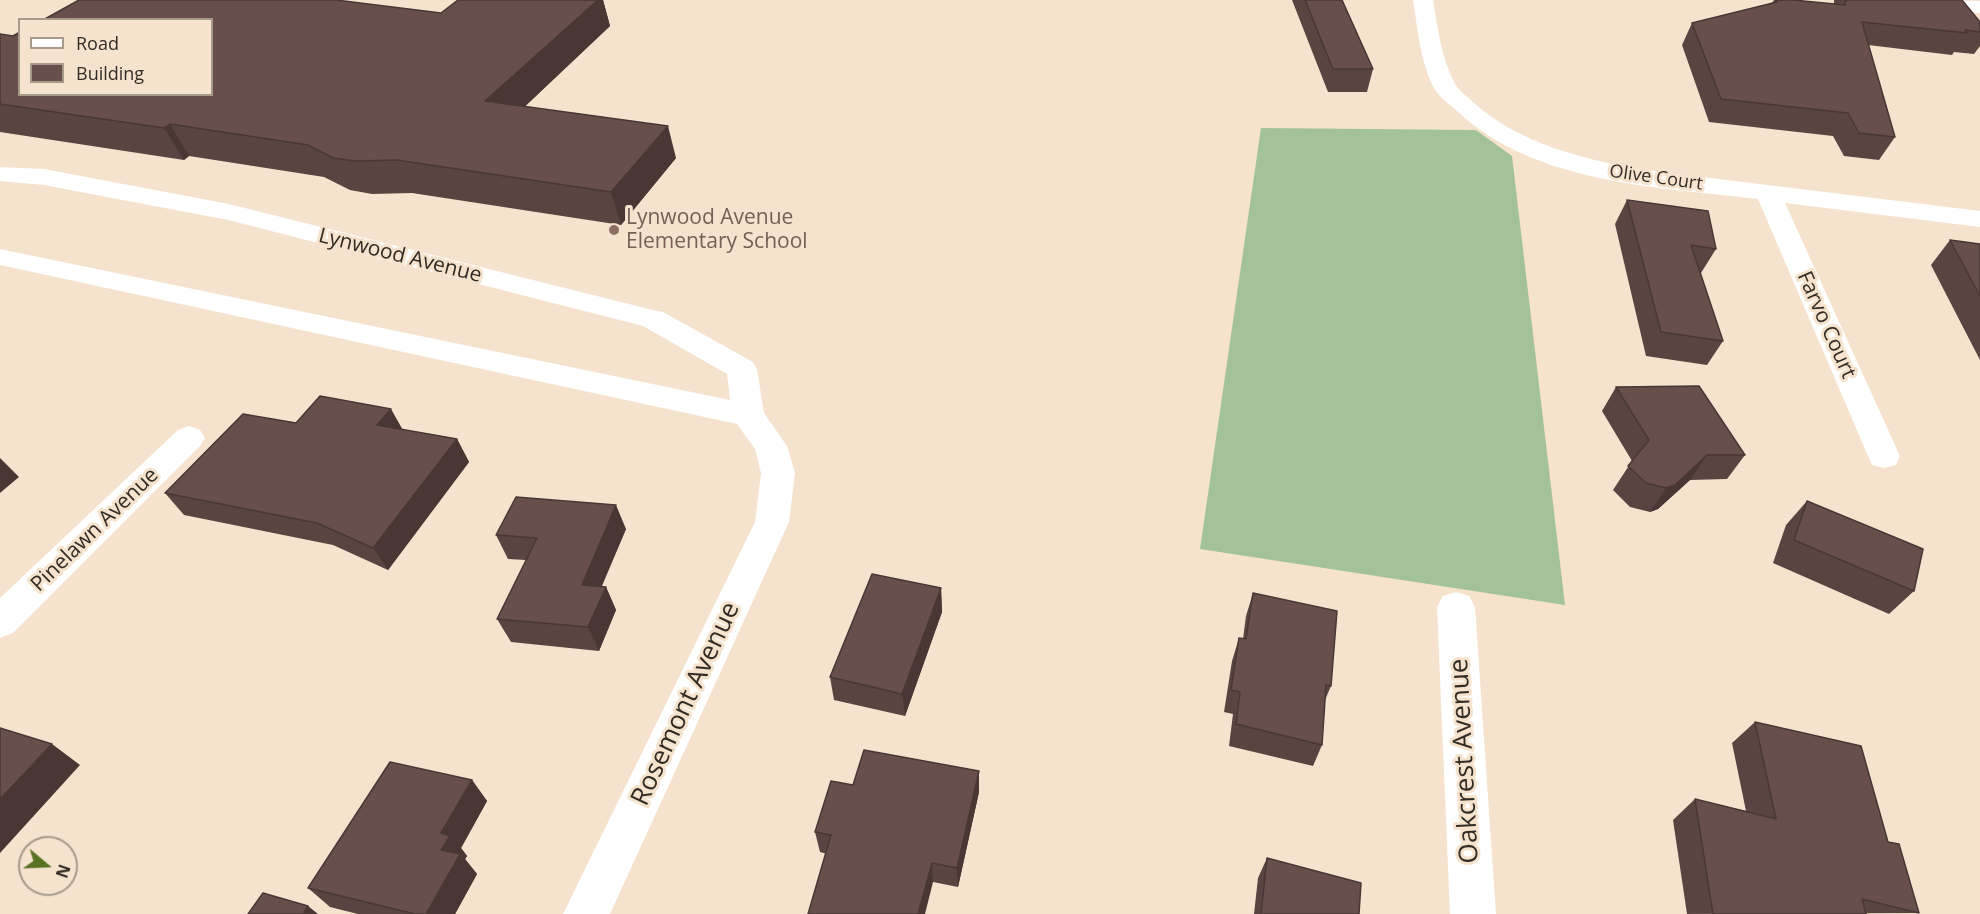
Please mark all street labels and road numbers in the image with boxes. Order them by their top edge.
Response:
street label: Olive Court [1608,161,1704,195]
street label: Lynwood Avenue [316,224,484,288]
street label: Farvo Court [1791,268,1861,382]
street label: Pinelawn Avenue [26,463,164,597]
street label: Rosemont Avenue [625,597,747,811]
street label: Oakcrest Avenue [1444,658,1486,864]

